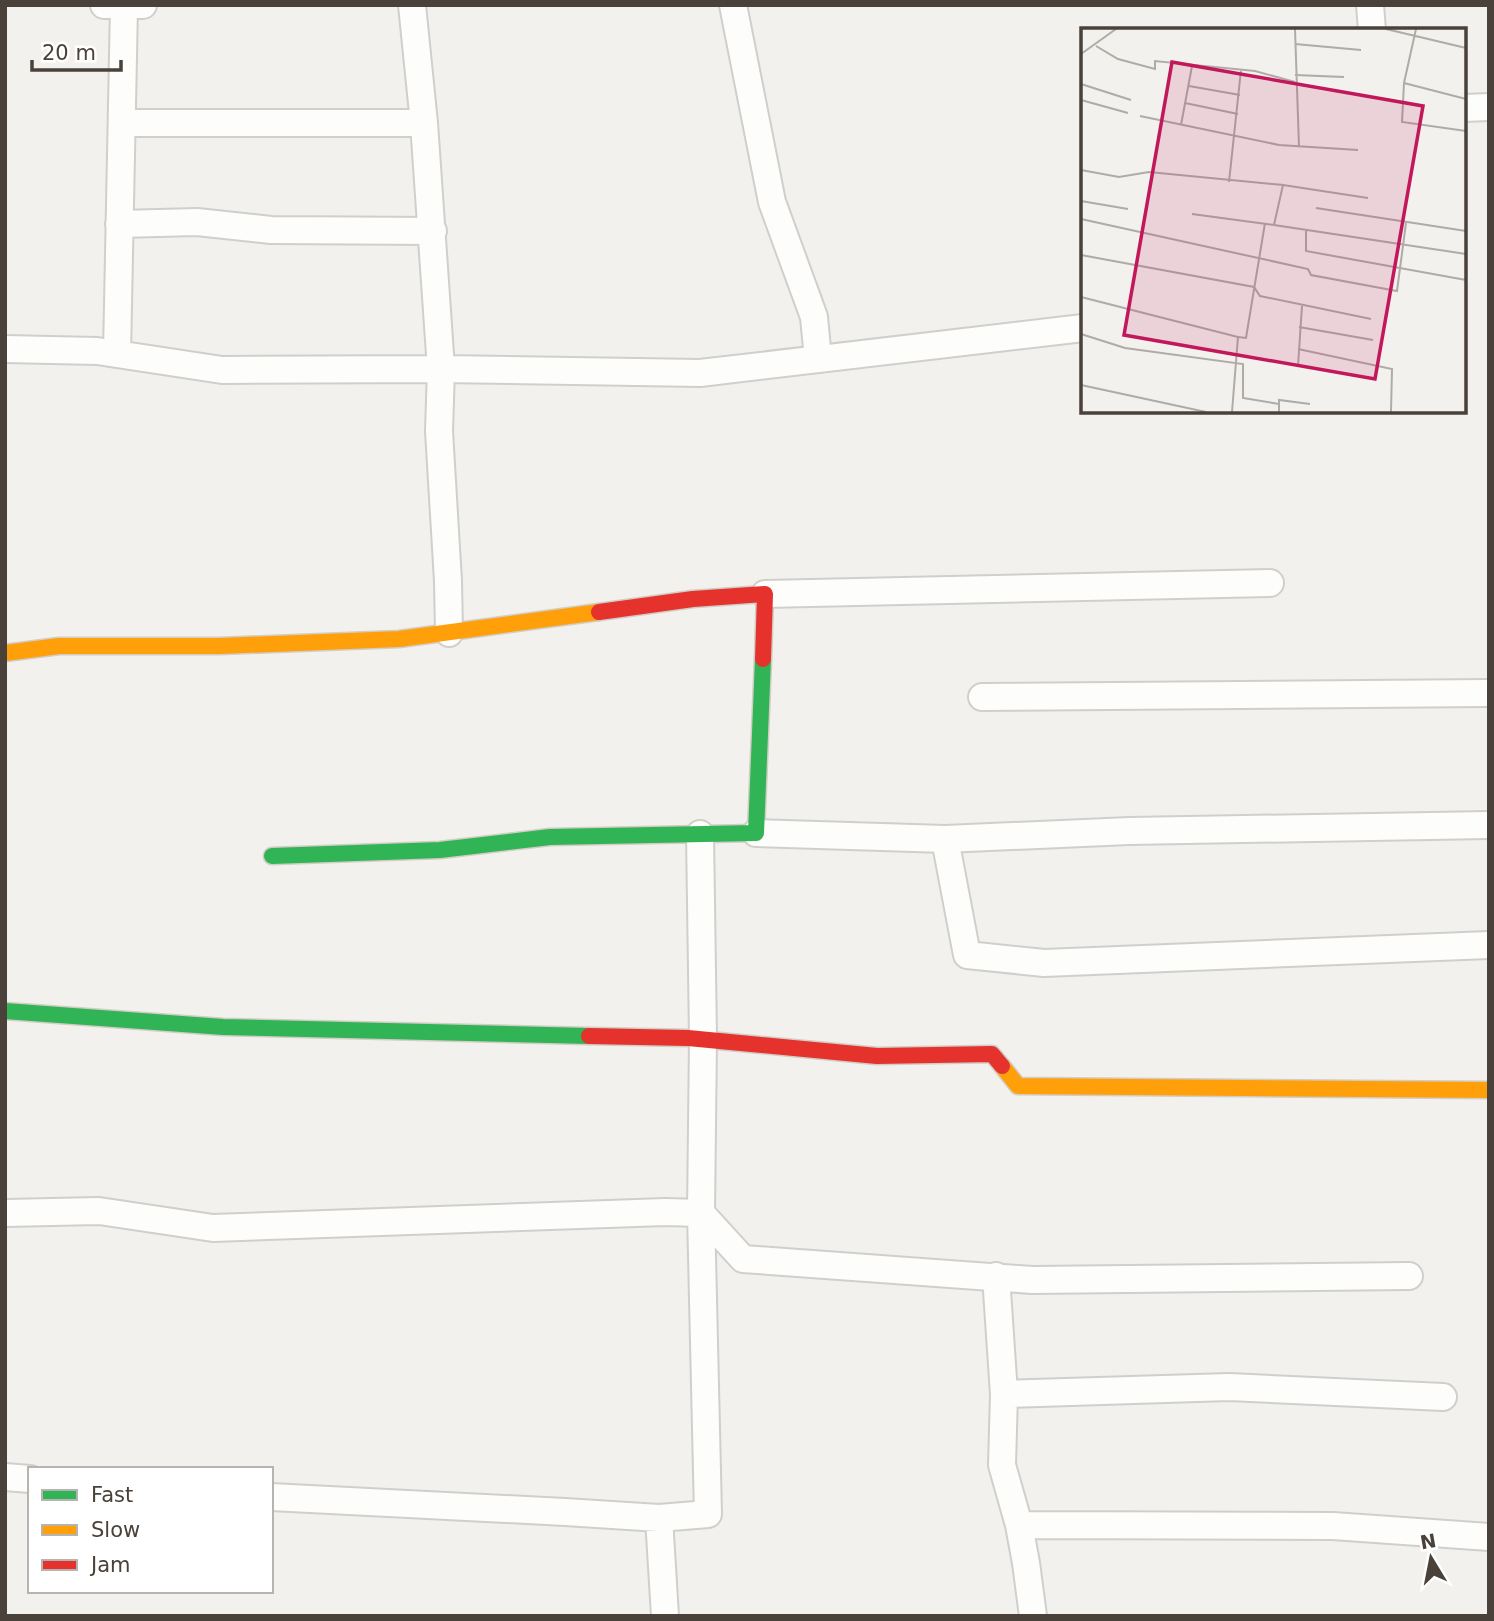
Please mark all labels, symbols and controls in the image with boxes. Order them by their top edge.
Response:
scale bar [32,28,121,72]
inset map [1081,28,1466,413]
text: 20 m [42,41,96,65]
legend [28,1467,273,1593]
text: Fast [91,1483,133,1507]
text: Slow [91,1518,140,1542]
north arrow [1396,1523,1466,1593]
text: N [1418,1529,1438,1553]
text: Jam [89,1553,131,1577]

